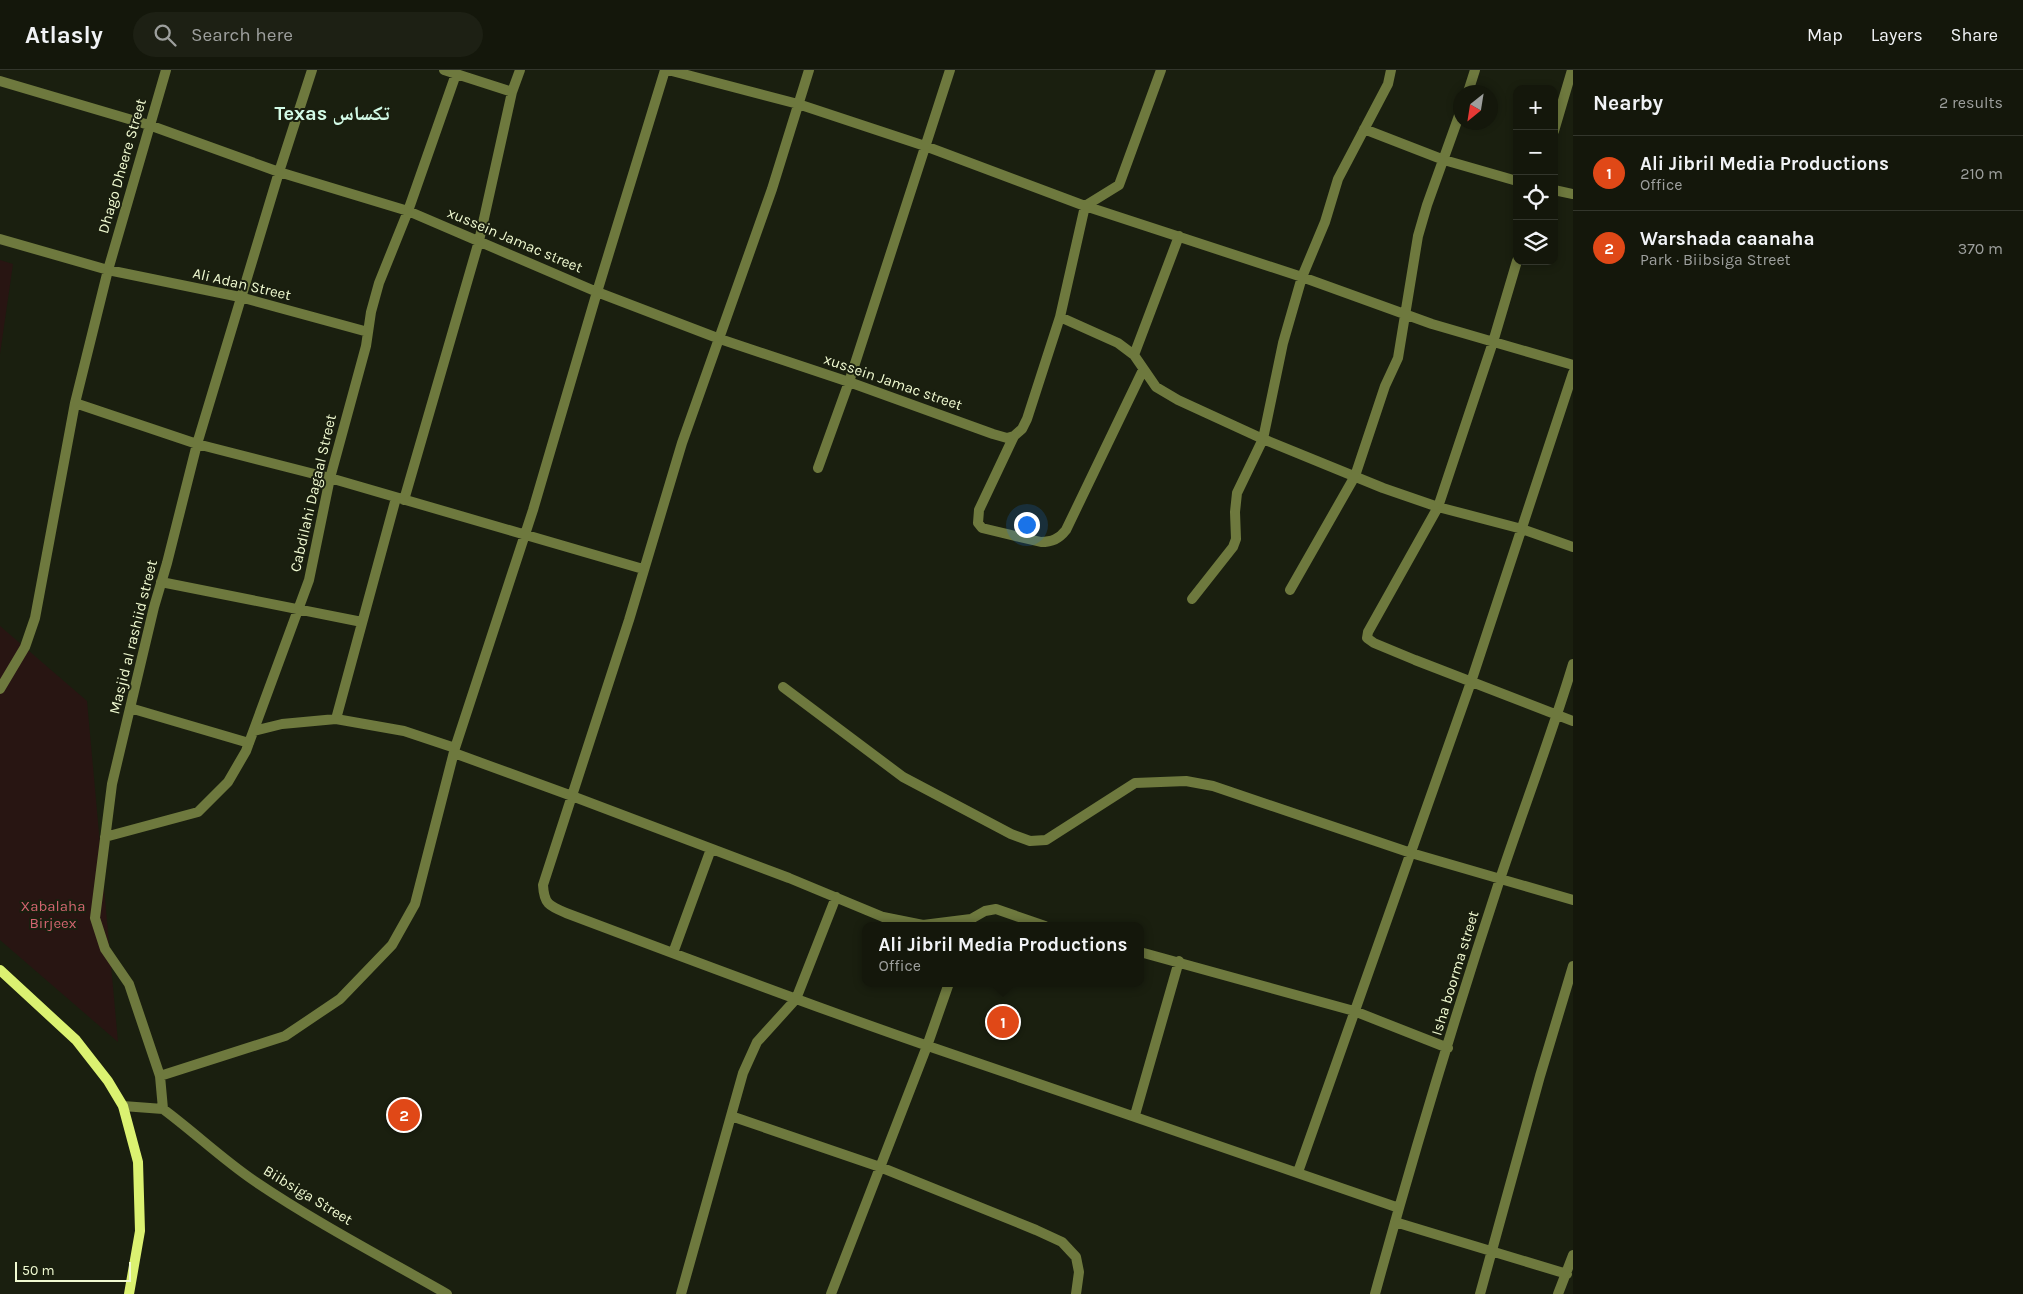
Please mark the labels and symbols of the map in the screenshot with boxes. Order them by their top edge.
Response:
north arrow [1453,85,1498,130]
street label: Dhago Dheere Street [94,96,150,236]
district label: Texas تكساس [274,102,390,125]
street label: xussein Jamac street [445,203,586,277]
street label: Ali Adan Street [191,264,293,304]
street label: xussein Jamac street [821,350,965,414]
street label: Cabdilahi Dagaal Street [286,412,340,574]
your location [1014,512,1040,538]
street label: Masjid al rashiid street [105,558,161,716]
park label: Xabalaha Birjeex [21,897,85,932]
street label: Isha boorma street [1427,908,1483,1038]
pin: 1 [987,1003,1019,1041]
pin: 2 [388,1096,420,1134]
street label: Biibsiga Street [260,1161,356,1229]
scale bar [15,1259,131,1282]

